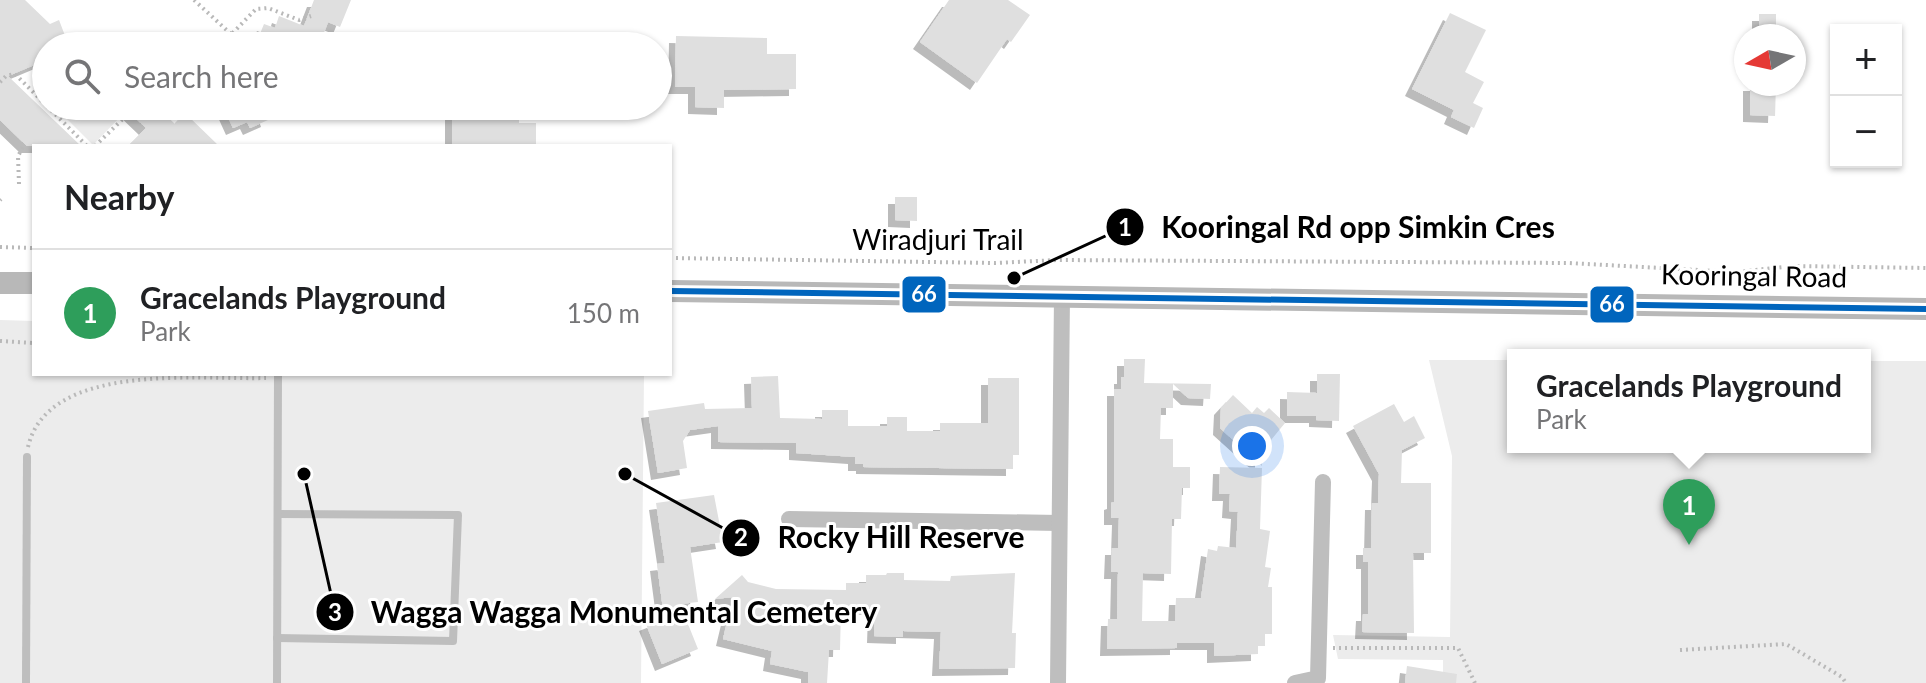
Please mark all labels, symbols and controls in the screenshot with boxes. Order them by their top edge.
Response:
north arrow [1734,24,1806,96]
map controls [1830,24,1902,168]
button: + [1830,24,1902,96]
search box [32,32,672,120]
icon: search [60,54,104,98]
text: Search here [124,58,279,94]
button: − [1830,96,1902,168]
text: Nearby [64,176,175,217]
callout: Kooringal Rd opp Simkin Cres [1105,200,1571,254]
text: Kooringal Rd opp Simkin Cres [1161,208,1555,244]
text: 1 [1118,212,1132,241]
street label: Wiradjuri Trail [852,222,1024,256]
street label: Kooringal Road [1661,256,1847,294]
line badge: 66 [901,275,947,314]
text: Gracelands Playground [140,279,446,315]
text: 66 [911,280,937,307]
line badge: 66 [1589,285,1635,324]
text: 66 [1599,290,1625,317]
text: 1 [82,297,98,329]
text: 150 m [567,297,640,329]
text: Park [140,315,191,347]
popup [1507,349,1871,453]
text: Gracelands Playground [1536,367,1842,403]
text: Park [1536,403,1587,435]
your location [1232,426,1272,466]
pin: 1 [1663,479,1715,545]
callout: Rocky Hill Reserve [721,511,1041,565]
text: Rocky Hill Reserve [777,518,1025,554]
text: 2 [734,522,748,551]
callout: Wagga Wagga Monumental Cemetery [315,585,893,639]
text: Wagga Wagga Monumental Cemetery [371,593,877,629]
text: 3 [328,597,342,626]

